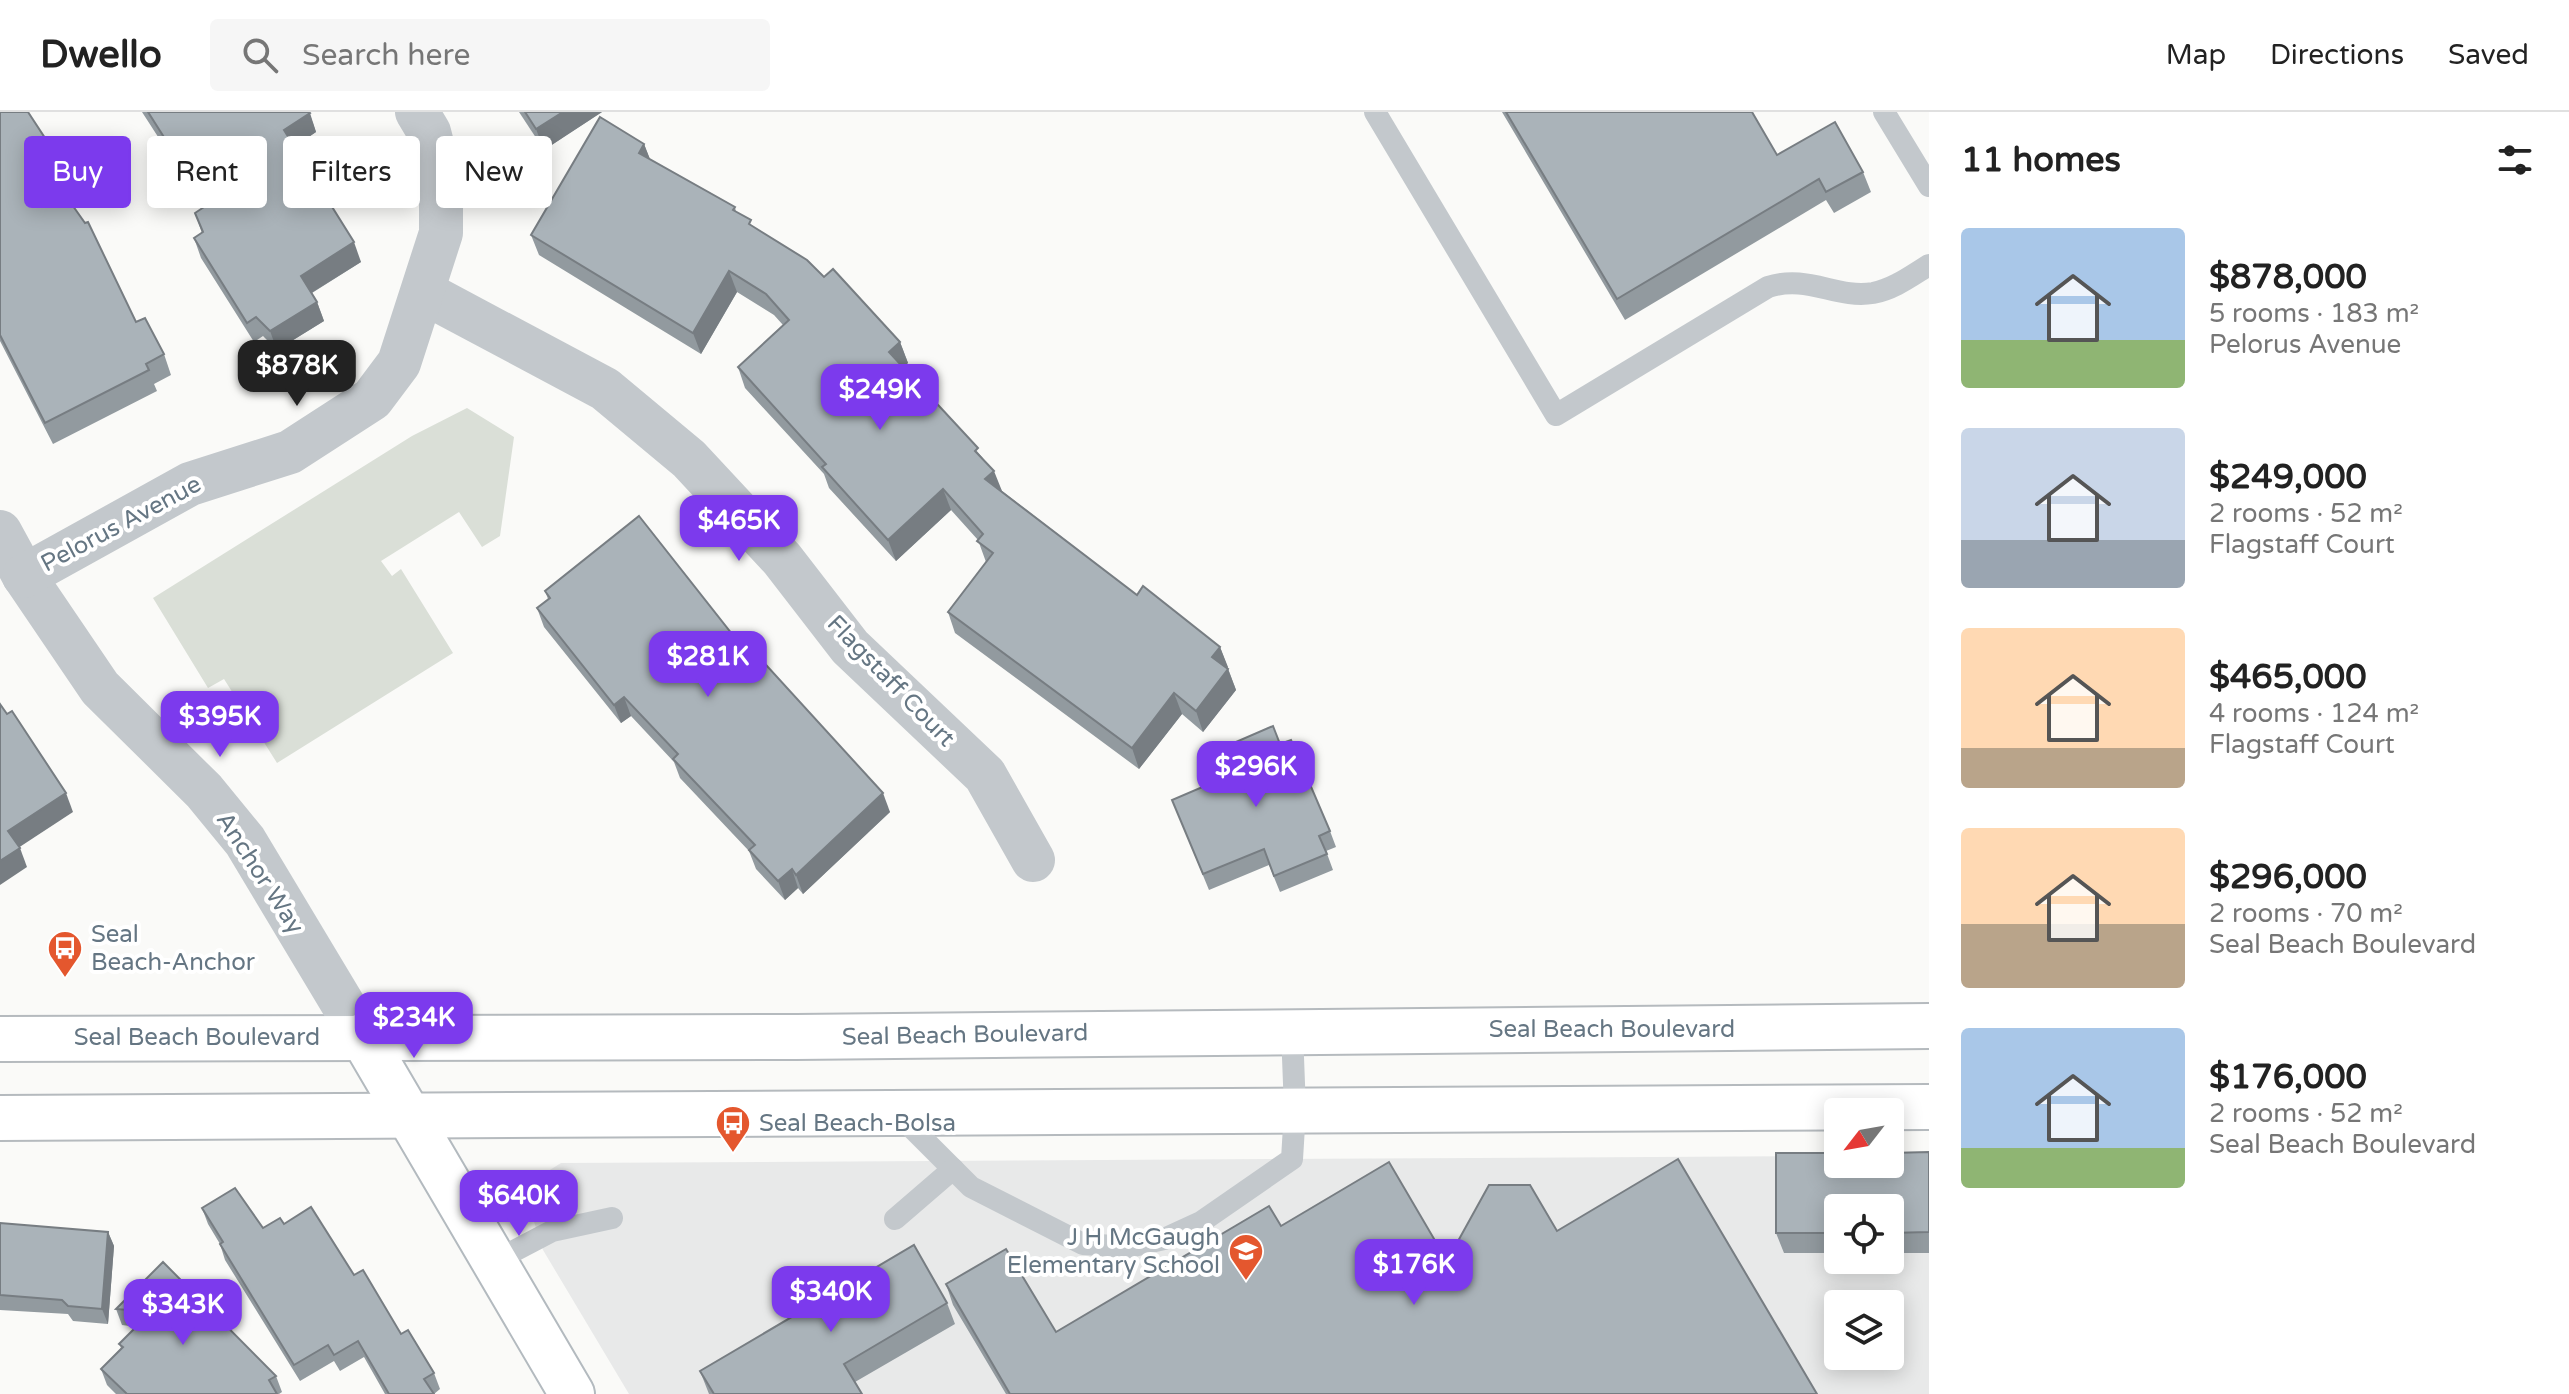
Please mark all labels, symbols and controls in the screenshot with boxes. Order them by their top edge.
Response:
search box [210,19,770,91]
text: Dwello [40,32,162,78]
icon: search [238,33,282,77]
text: Search here [302,37,471,74]
text: Map [2166,38,2226,72]
text: Directions [2270,38,2404,72]
text: Saved [2448,38,2529,72]
chip: Buy [24,136,131,208]
chip: Rent [147,136,267,208]
chip: Filters [283,136,420,208]
chip: New [436,136,552,208]
icon: filters [2493,138,2537,182]
text: 11 homes [1961,140,2121,181]
text: $878,000 [2209,257,2367,298]
icon: home [2025,260,2121,356]
text: 5 rooms · 183 m² [2209,298,2419,329]
text: Pelorus Avenue [2209,329,2401,360]
pin: $878K [241,340,353,408]
text: $878K [256,350,338,381]
pin: $249K [824,364,936,432]
text: $249K [839,374,921,405]
text: $249,000 [2209,457,2367,498]
icon: home [2025,460,2121,556]
street label: Pelorus Avenue [36,470,206,578]
pin: $465K [683,495,795,563]
text: 2 rooms · 52 m² [2209,498,2403,529]
text: $465K [698,505,780,536]
text: Flagstaff Court [2209,529,2395,560]
street label: Flagstaff Court [821,609,961,753]
pin: $281K [652,631,764,699]
text: $281K [667,641,749,672]
text: $465,000 [2209,657,2367,698]
icon: home [2025,660,2121,756]
pin: $395K [164,691,276,759]
text: 4 rooms · 124 m² [2209,698,2419,729]
text: $395K [179,701,261,732]
text: Flagstaff Court [2209,729,2395,760]
pin: $296K [1200,741,1312,809]
text: $296K [1215,751,1297,782]
street label: Anchor Way [210,807,310,939]
text: $296,000 [2209,857,2367,898]
icon: home [2025,860,2121,956]
text: 2 rooms · 70 m² [2209,898,2403,929]
place label: Seal Beach-Anchor [91,920,256,977]
bus stop icon: Seal Beach-Anchor [46,929,84,979]
text: Seal Beach Boulevard [2209,929,2476,960]
pin: $234K [358,992,470,1060]
text: $234K [373,1002,455,1033]
street label: Seal Beach Boulevard [1489,1015,1735,1044]
street label: Seal Beach Boulevard [842,1018,1088,1052]
street label: Seal Beach Boulevard [74,1023,320,1052]
text: $176,000 [2209,1057,2367,1098]
icon: home [2025,1060,2121,1156]
north arrow [1824,1098,1904,1178]
map controls [1824,1098,1904,1370]
text: 2 rooms · 52 m² [2209,1098,2403,1129]
bus stop icon: Seal Beach-Bolsa [714,1104,752,1154]
place label: Seal Beach-Bolsa [759,1109,956,1138]
text: Seal Beach Boulevard [2209,1129,2476,1160]
pin: $640K [463,1170,575,1238]
text: $640K [478,1180,560,1211]
button: locate [1824,1194,1904,1274]
place label: J H McGaugh Elementary School [1007,1223,1220,1280]
school or university icon: J H McGaugh Elementary School [1227,1232,1265,1282]
pin: $176K [1358,1239,1470,1307]
text: $176K [1373,1249,1455,1280]
pin: $340K [775,1266,887,1334]
text: $340K [790,1276,872,1307]
pin: $343K [127,1279,239,1347]
text: $343K [142,1289,224,1320]
button: layers [1824,1290,1904,1370]

